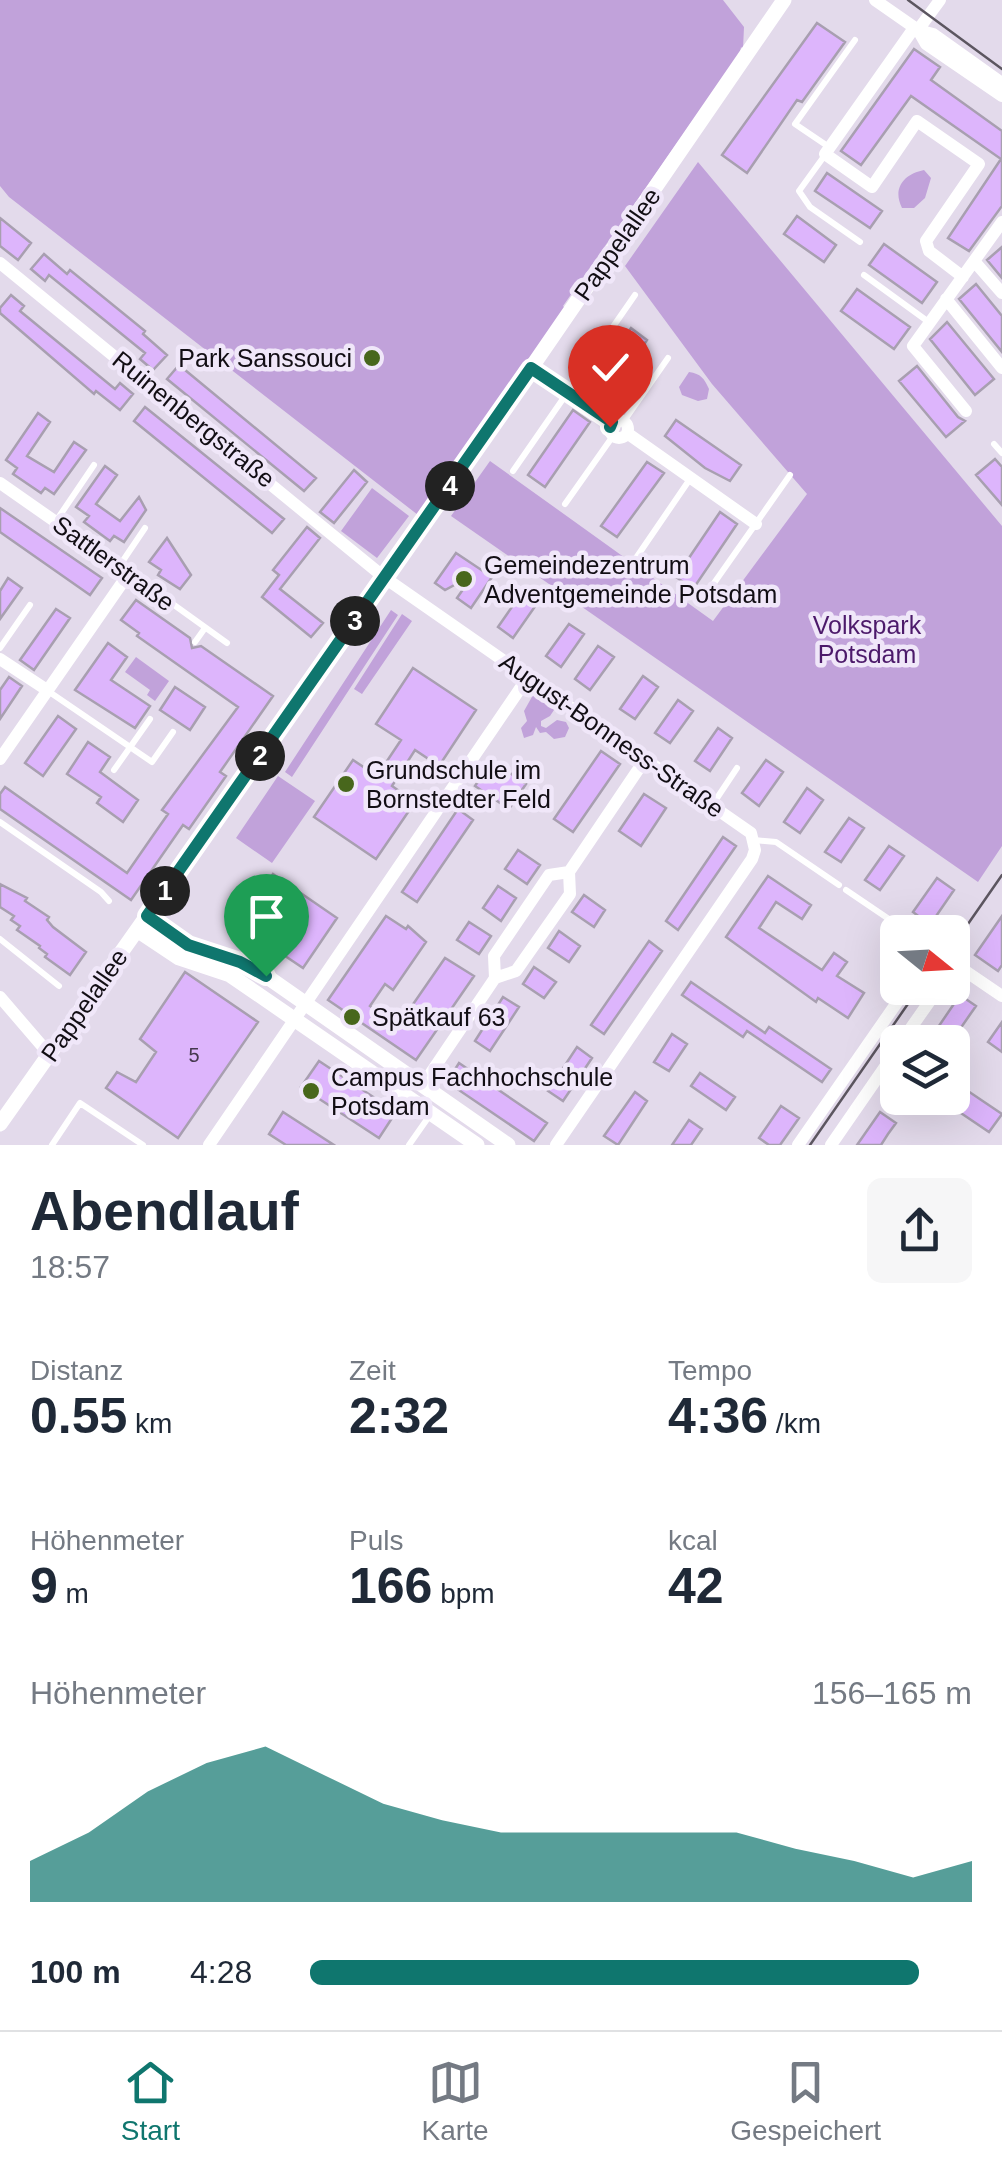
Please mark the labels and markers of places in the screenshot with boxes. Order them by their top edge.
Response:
pin [568,325,653,428]
place label: Park Sanssouci [178,344,352,372]
marker: Park Sanssouci [361,347,383,369]
pin: 4 [425,461,475,511]
place label: Gemeindezentrum Adventgemeinde Potsdam [484,551,777,608]
marker: Gemeindezentrum Adventgemeinde Potsdam [453,568,475,590]
pin: 3 [330,596,380,646]
pin: 2 [235,731,285,781]
place label: Grundschule im Bornstedter Feld [366,756,551,813]
marker: Grundschule im Bornstedter Feld [335,773,357,795]
pin: 1 [140,866,190,916]
pin [224,874,309,977]
place label: Spätkauf 63 [372,1003,505,1031]
marker: Spätkauf 63 [341,1006,363,1028]
place label: Campus Fachhochschule Potsdam [331,1063,613,1120]
marker: Campus Fachhochschule Potsdam [300,1080,322,1102]

